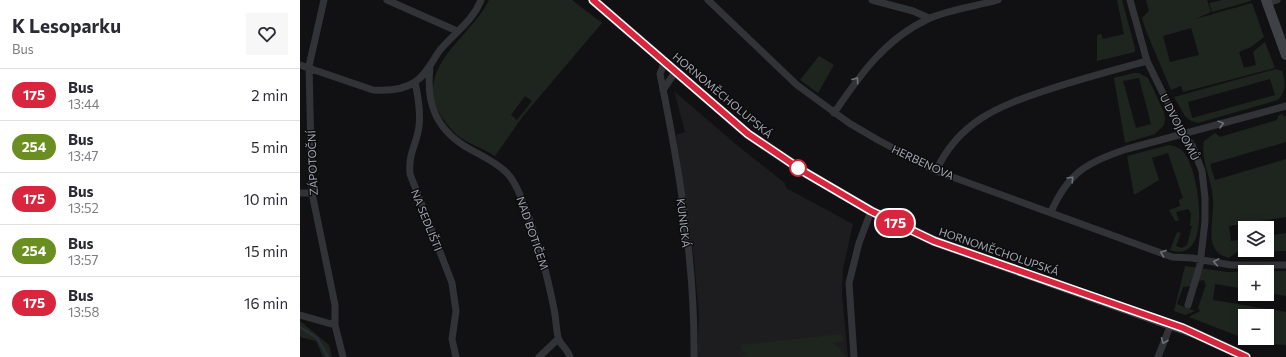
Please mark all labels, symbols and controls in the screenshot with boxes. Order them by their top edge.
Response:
button: heart [246,13,288,55]
text: K Lesoparku [12,14,121,37]
text: Bus [12,41,34,57]
street label: HORNOMĚCHOLUPSKÁ [671,49,776,141]
text: Bus [68,78,93,96]
one-way arrow [852,78,859,85]
text: 175 [23,86,45,103]
text: 2 min [251,86,288,104]
street label: U DVOJDOMŮ [1157,91,1203,163]
text: 13:44 [68,96,100,112]
one-way arrow [1217,120,1224,128]
street label: ZÁPOTOČNÍ [303,129,320,196]
text: Bus [68,130,93,148]
text: 254 [22,138,46,155]
text: 5 min [251,138,288,156]
street label: HERBENOVA [890,142,957,182]
text: 13:47 [68,148,98,164]
unlabelled marker [789,159,807,177]
one-way arrow [1066,176,1073,184]
text: Bus [68,182,93,200]
street label: NA SEDLIŠTI [409,187,446,253]
text: 175 [23,190,45,207]
text: 10 min [243,190,288,208]
street label: NAD BOTIČEM [514,194,553,271]
street label: KUNICKÁ [675,198,694,249]
text: 13:52 [68,200,99,216]
line badge: 175 [872,210,918,236]
text: 175 [884,214,906,231]
map controls [1238,221,1274,345]
button: layers [1238,221,1274,257]
street label: HORNOMĚCHOLUPSKÁ [937,223,1061,278]
text: Bus [68,234,93,252]
text: 254 [22,242,46,259]
text: 15 min [245,242,288,260]
one-way arrow [1159,250,1166,258]
text: 13:57 [68,252,98,268]
one-way arrow [1213,259,1219,267]
button: + [1238,265,1274,301]
text: Bus [68,286,93,304]
text: 175 [23,294,45,311]
text: 16 min [244,294,288,312]
text: 13:58 [68,304,99,320]
button: − [1238,309,1274,345]
one-way arrow [1161,337,1169,344]

